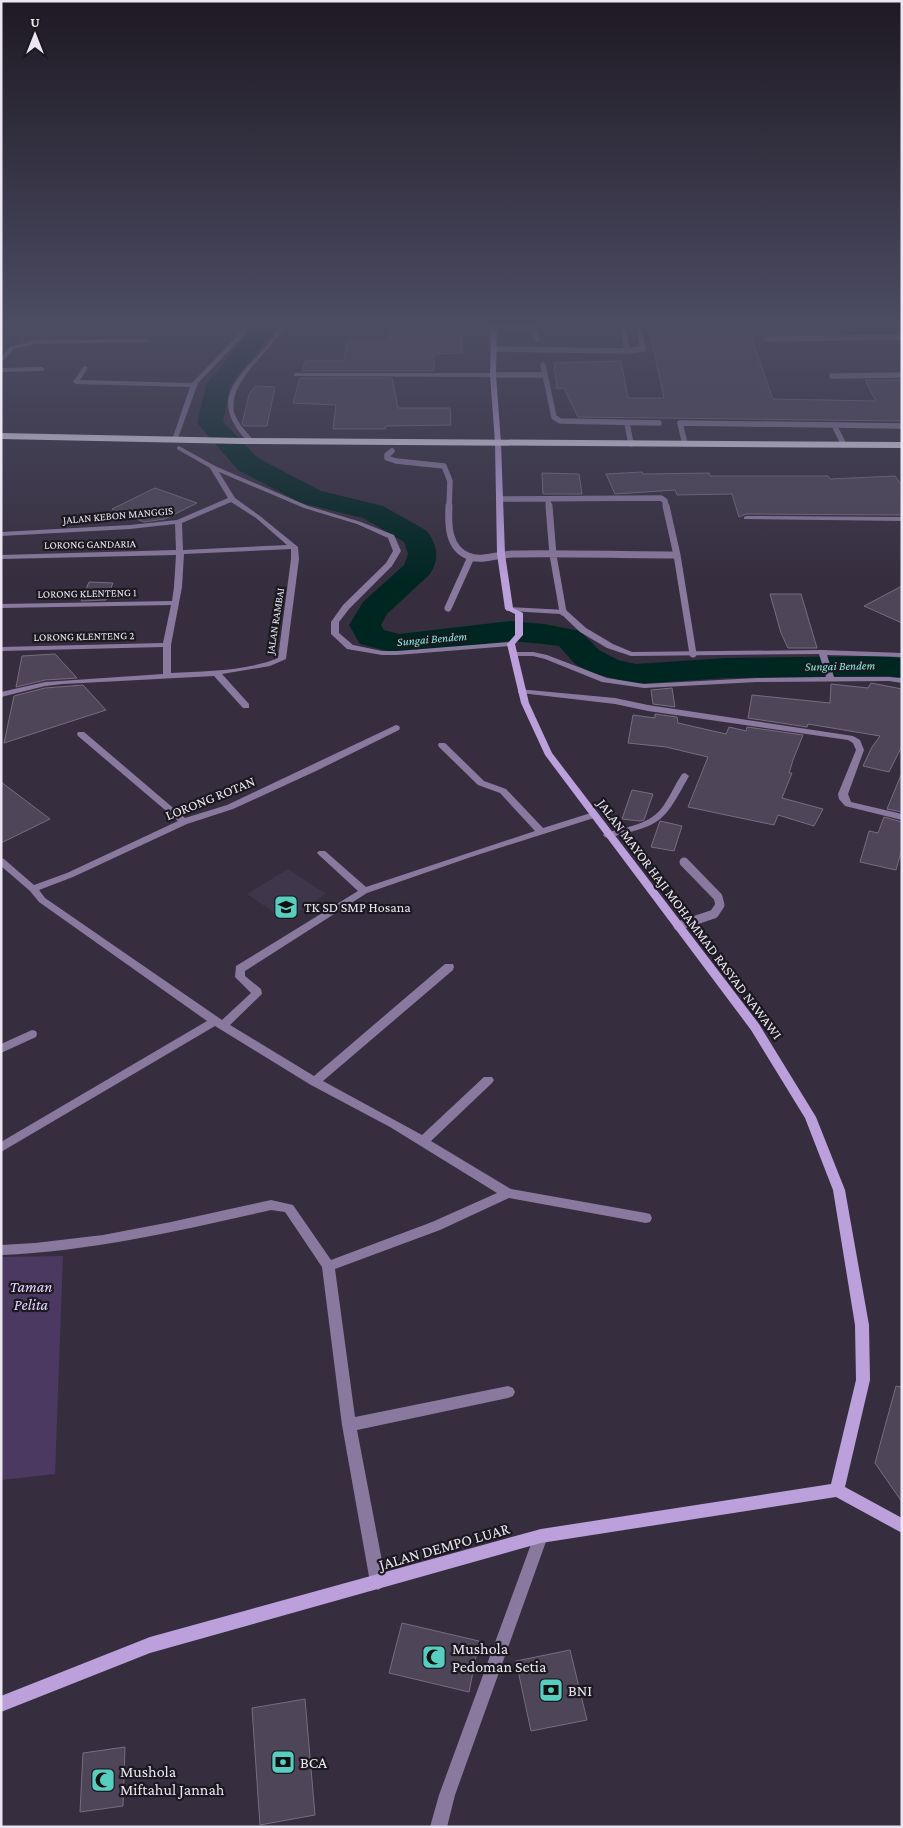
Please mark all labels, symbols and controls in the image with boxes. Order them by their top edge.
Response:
north arrow [10,10,60,60]
text: U [30,14,40,30]
street label: JALAN KEBON MANGGIS [61,504,174,527]
street label: LORONG GANDARIA [44,537,137,551]
street label: LORONG KLENTENG 1 [37,586,137,600]
street label: JALAN RAMBAI [264,587,287,656]
street label: LORONG KLENTENG 2 [33,629,135,643]
water label: Sungai Bendem [396,629,468,649]
water label: Sungai Bendem [805,658,875,674]
street label: LORONG ROTAN [163,773,257,823]
street label: JALAN MAYOR HAJI MOHAMMAD RASYAD NAWAWI [593,794,786,1042]
school or university icon: TK SD SMP Hosana [273,894,299,920]
place label: TK SD SMP Hosana [304,899,411,915]
park label: Taman Pelita [10,1278,52,1313]
street label: JALAN DEMPO LUAR [375,1520,512,1575]
place label: Mushola Pedoman Setia [452,1640,547,1675]
mosque icon: Mushola Pedoman Setia [421,1644,447,1670]
bank icon: BNI [538,1677,564,1703]
place label: BNI [568,1682,592,1699]
bank icon: BCA [270,1749,296,1775]
place label: BCA [300,1754,328,1771]
place label: Mushola Miftahul Jannah [120,1763,225,1799]
mosque icon: Mushola Miftahul Jannah [90,1767,116,1793]

